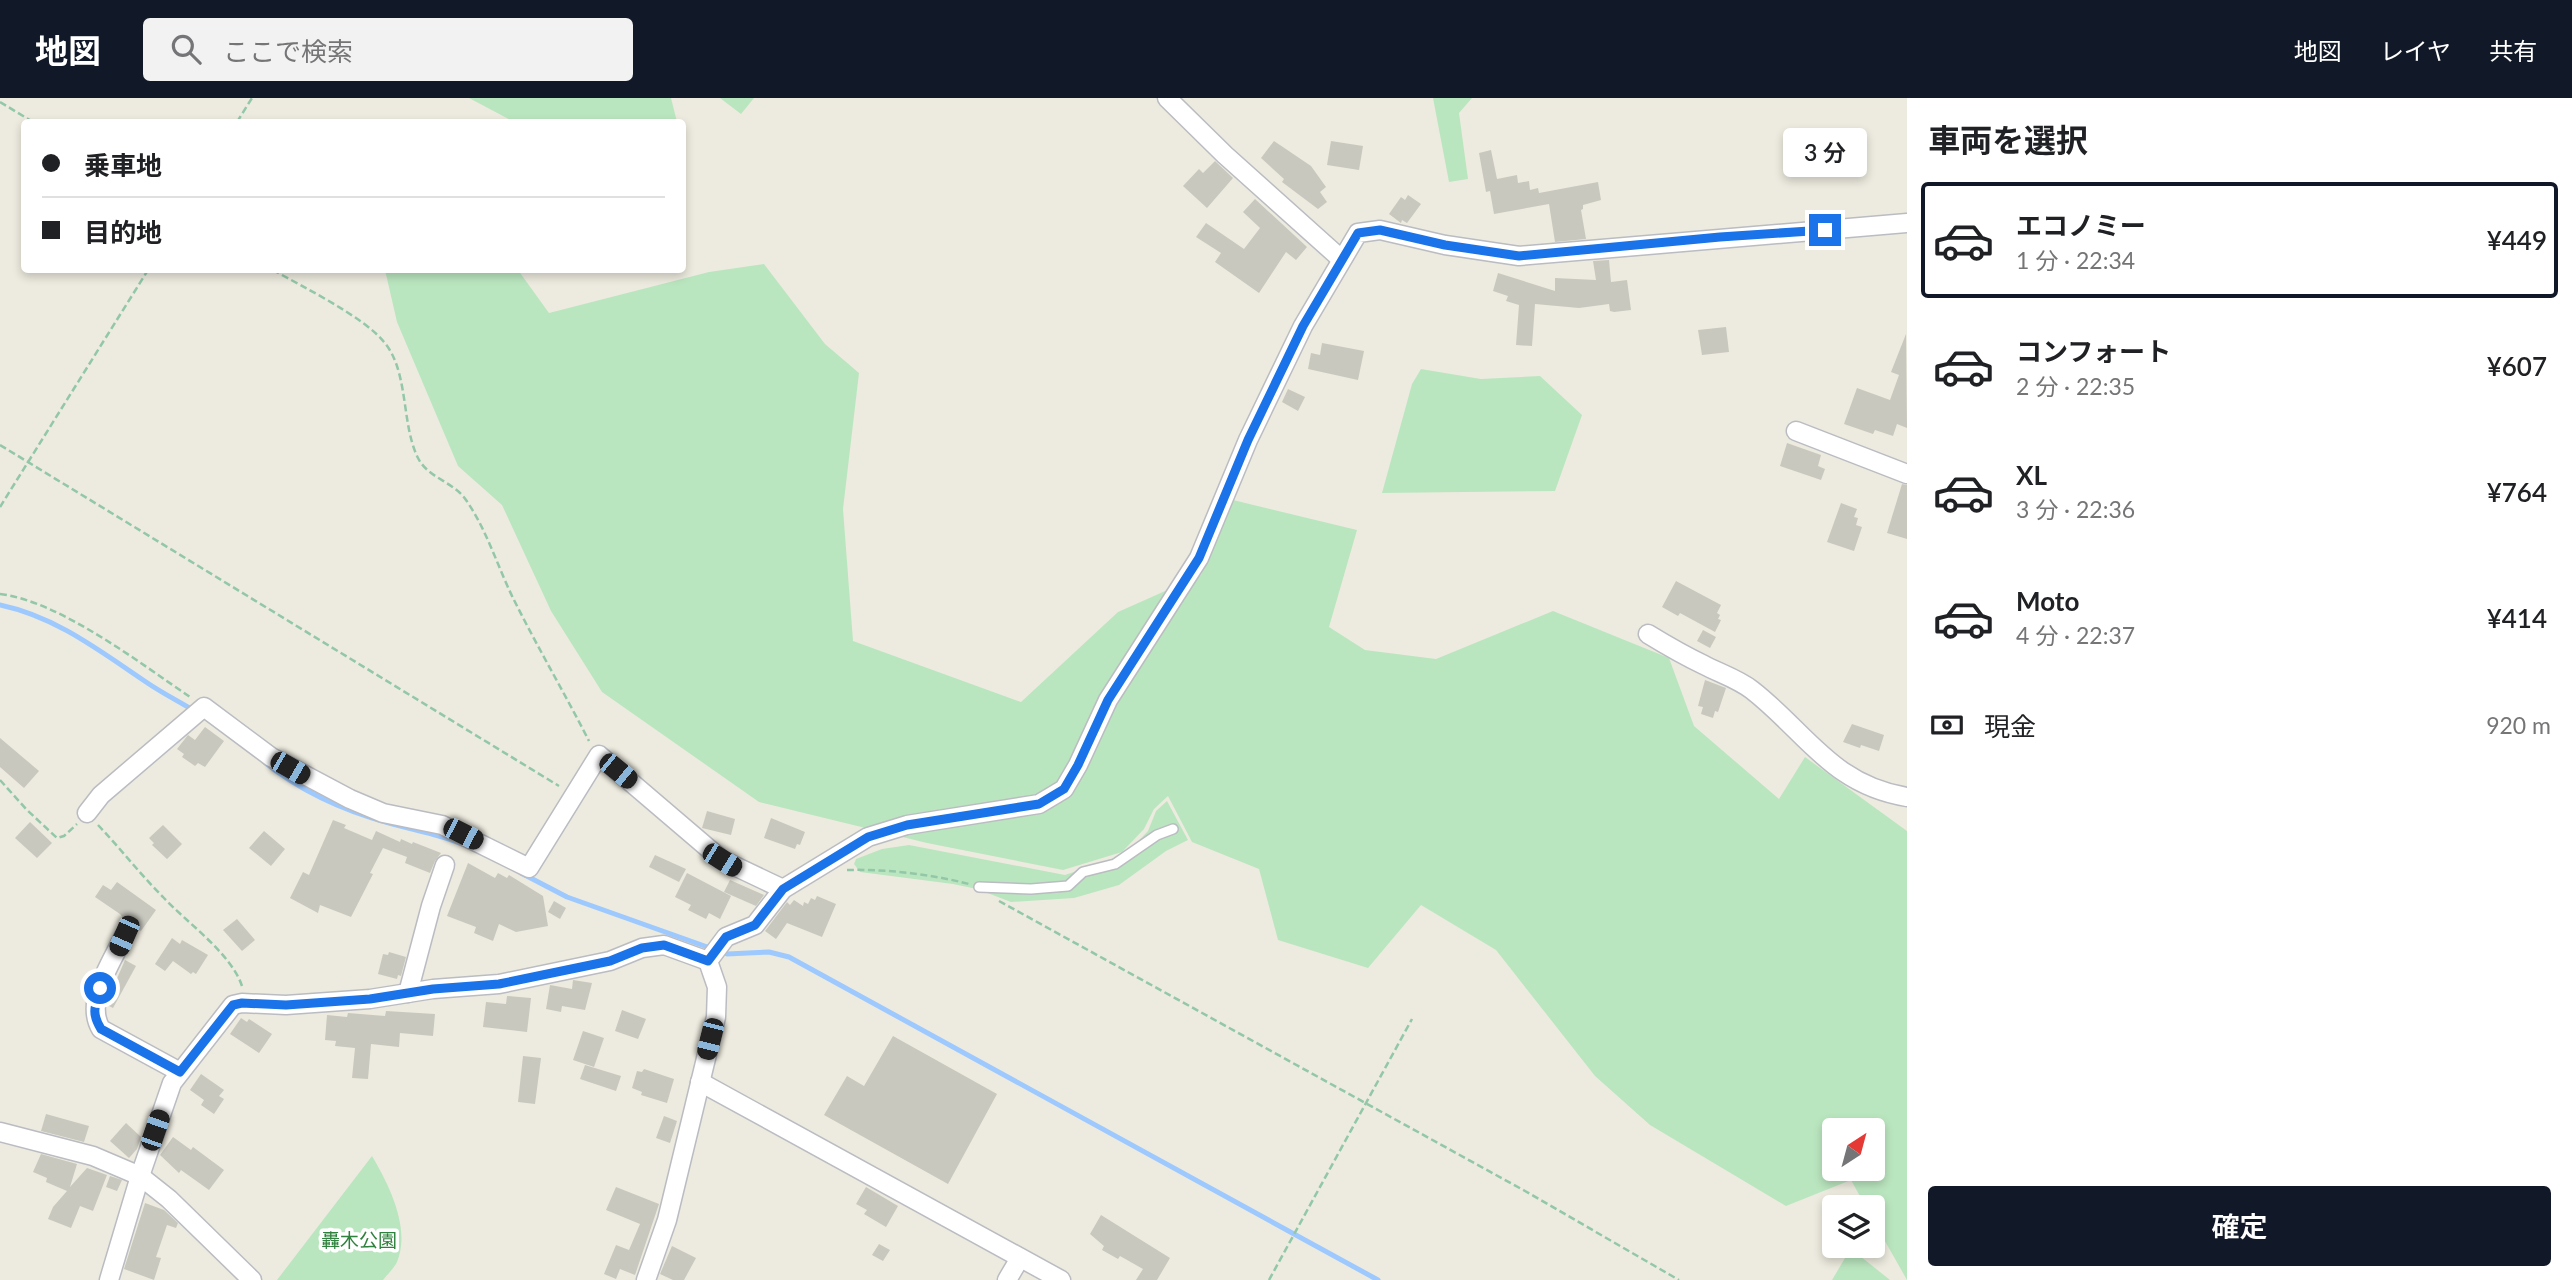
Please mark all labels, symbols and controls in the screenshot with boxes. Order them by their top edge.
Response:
search box [143,18,633,81]
text: 地図 [35,30,101,70]
icon: search [167,30,205,68]
text: ここで検索 [223,35,353,67]
text: 地図 [2294,36,2342,65]
text: レイヤ [2380,36,2451,65]
text: 共有 [2489,36,2537,65]
text: 車両を選択 [1928,120,2088,159]
callout: 3 分 [1783,129,1867,178]
text: 3 分 [1804,138,1846,166]
text: 乗車地 [84,149,162,181]
icon: car [1932,209,1995,272]
text: エコノミー [2016,209,2146,241]
route end [1809,214,1841,246]
text: 目的地 [84,216,162,248]
text: ¥449 [2487,224,2547,256]
text: 1 分 · 22:34 [2016,246,2135,274]
icon: car [1932,335,1995,398]
text: コンフォート [2016,335,2171,367]
text: ¥607 [2487,350,2547,382]
text: 2 分 · 22:35 [2016,372,2135,400]
text: XL [2016,459,2047,491]
icon: car [1932,461,1995,524]
text: ¥764 [2487,476,2547,508]
text: 3 分 · 22:36 [2016,495,2135,523]
text: Moto [2016,585,2079,617]
icon: car [1932,587,1995,650]
text: ¥414 [2487,602,2547,634]
text: 4 分 · 22:37 [2016,621,2135,649]
icon: cash [1928,706,1966,744]
text: 現金 [1984,710,2036,742]
text: 920 m [2486,711,2551,739]
car [267,748,314,788]
car [596,750,641,792]
car [440,815,487,853]
car [699,840,746,880]
car [106,913,143,959]
route start [84,972,116,1004]
car [695,1016,726,1062]
car [139,1107,172,1153]
north arrow [1822,1118,1885,1181]
map controls [1822,1118,1885,1258]
button: 確定 [1928,1186,2551,1266]
button: layers [1822,1195,1885,1258]
park label: 轟木公園 [321,1228,397,1251]

